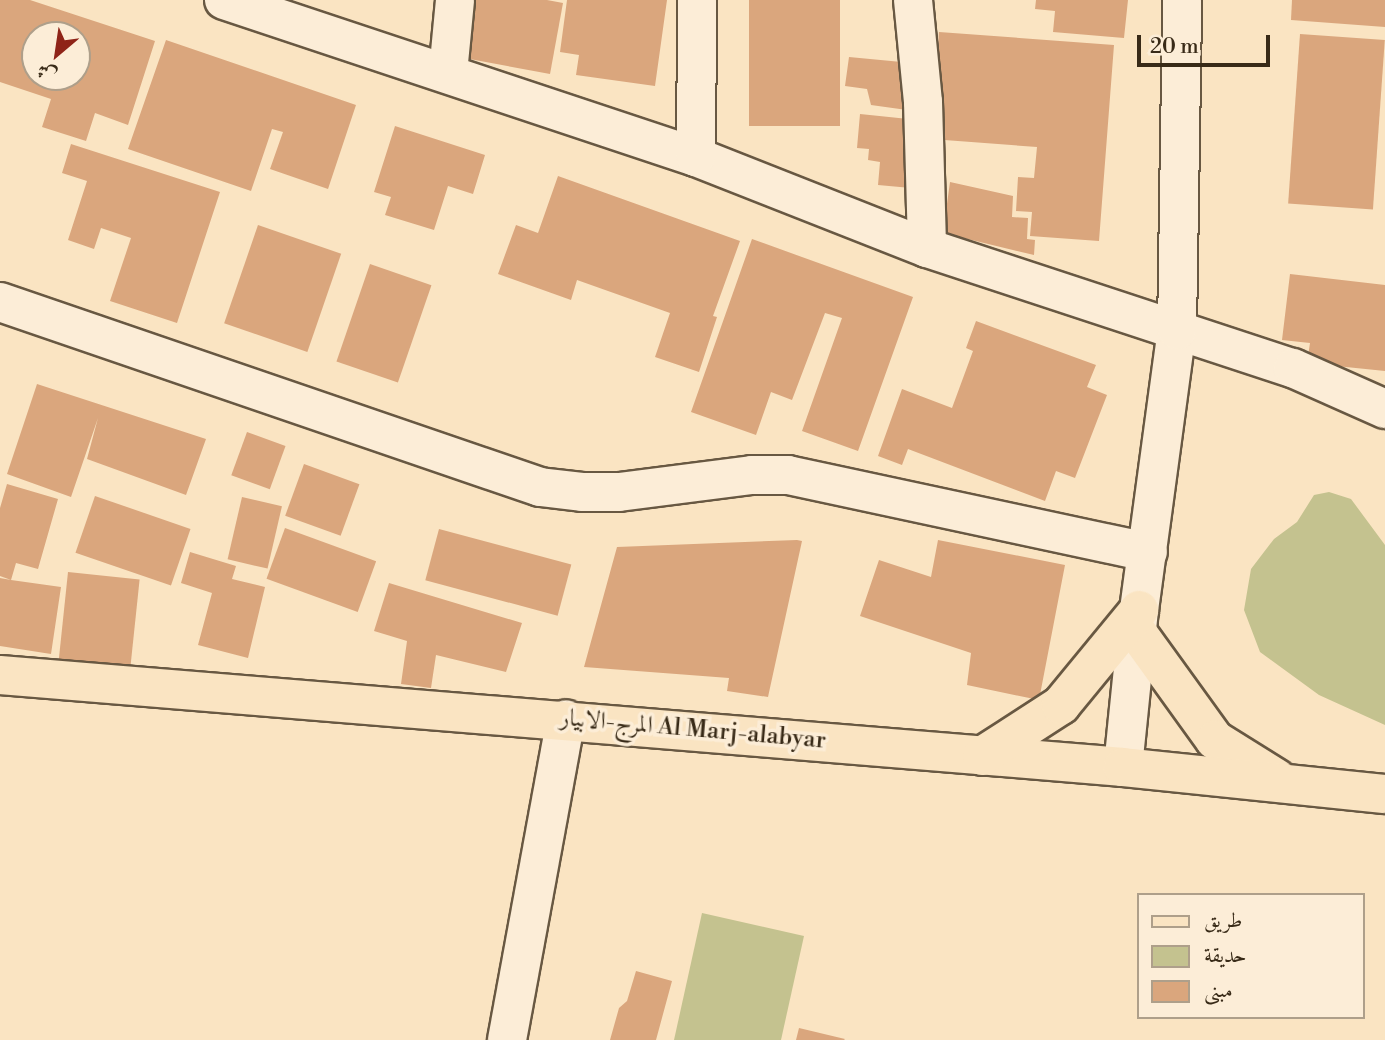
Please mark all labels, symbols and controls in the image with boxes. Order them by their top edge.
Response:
north arrow [21,21,91,91]
scale bar [1140,21,1273,65]
text: 20 m [1150,34,1199,60]
text: ش [33,58,61,88]
street label: المرج-الابيار Al Marj-alabyar [559,704,827,756]
legend [1136,893,1364,1019]
text: طريق [1204,908,1242,934]
text: حديقة [1204,943,1247,969]
text: مبنى [1204,978,1233,1004]

